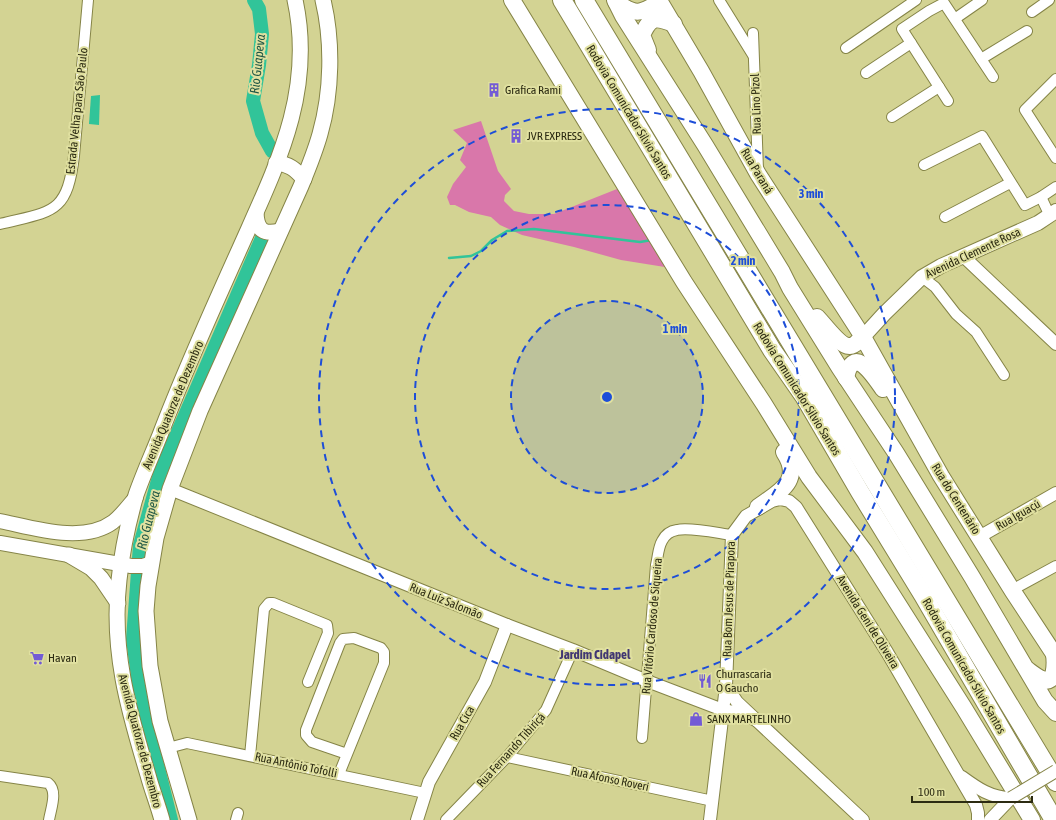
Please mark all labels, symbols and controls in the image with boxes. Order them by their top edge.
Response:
water label: Rio Guapeva [247,34,268,95]
street label: Rodovia Comunicador Silvio Santos [583,42,675,182]
street label: Estrada Velha para São Paulo [63,47,91,175]
street label: Rua Lino Pizol [748,72,764,135]
building icon: Grafica Rami [486,82,502,98]
place label: Grafica Rami [505,83,561,97]
building icon: JVR EXPRESS [508,128,524,144]
place label: JVR EXPRESS [527,129,582,143]
street label: Rua Paraná [738,146,776,196]
text: 3 min [799,187,823,201]
street label: Avenida Clemente Rosa [923,225,1023,281]
text: 2 min [731,254,755,268]
street label: Rodovia Comunicador Silvio Santos [750,320,844,458]
text: 1 min [663,322,687,336]
street label: Avenida Quatorze de Dezembro [140,338,207,471]
centre of rings [600,390,614,404]
street label: Rua do Centenário [929,461,984,537]
water label: Rio Guapeva [134,489,163,551]
street label: Rua Iguaçú [993,497,1043,533]
street label: Rua Bom Jesus de Pirapora [720,541,738,657]
street label: Rua Vitório Cardoso de Siqueira [639,557,665,695]
street label: Avenida Geni de Oliveira [834,573,902,671]
street label: Rua Luíz Salomão [408,580,485,622]
street label: Rodovia Comunicador Silvio Santos [919,596,1009,736]
district label: Jardim Cidapel [559,647,631,662]
supermarket icon: Havan [29,650,45,666]
place label: Havan [48,651,77,665]
place label: Churrascaria O Gaucho [716,667,772,695]
street label: Avenida Quatorze de Dezembro [115,673,165,810]
restaurant icon: Churrascaria O Gaucho [697,673,713,689]
street label: Rua Cica [447,703,477,743]
street label: Rua Fernando Tibiriçá [474,710,548,790]
shop icon: SANX MARTELINHO [688,711,704,727]
place label: SANX MARTELINHO [707,712,791,726]
street label: Rua Antônio Tofolli [254,749,338,781]
street label: Rua Afonso Roveri [570,764,650,794]
scale bar [912,778,1032,804]
text: 100 m [918,785,945,799]

